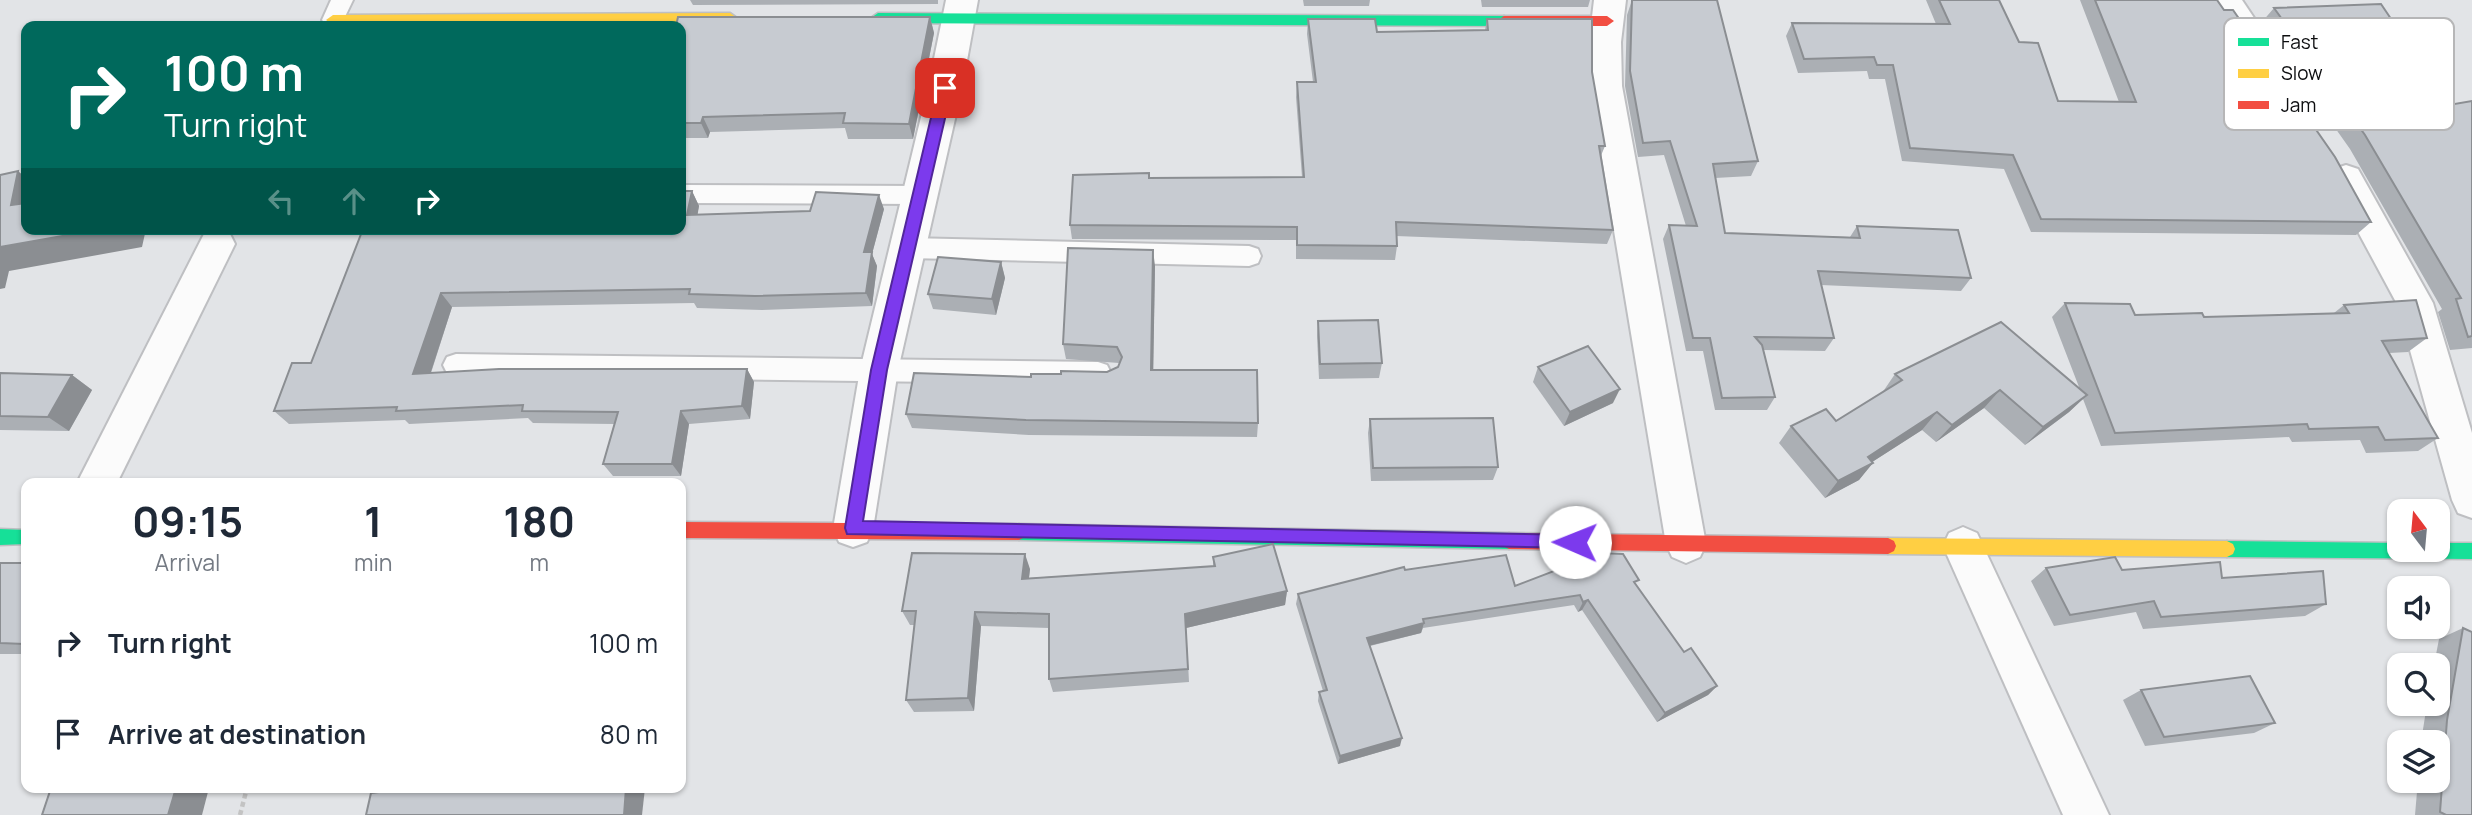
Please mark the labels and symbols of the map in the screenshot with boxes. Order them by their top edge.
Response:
legend [2224,18,2454,130]
text: Fast [2281,29,2318,55]
pin [915,58,975,118]
text: Slow [2281,60,2323,86]
text: Jam [2281,92,2316,118]
north arrow [2387,499,2450,562]
position arrow [1538,505,1612,579]

